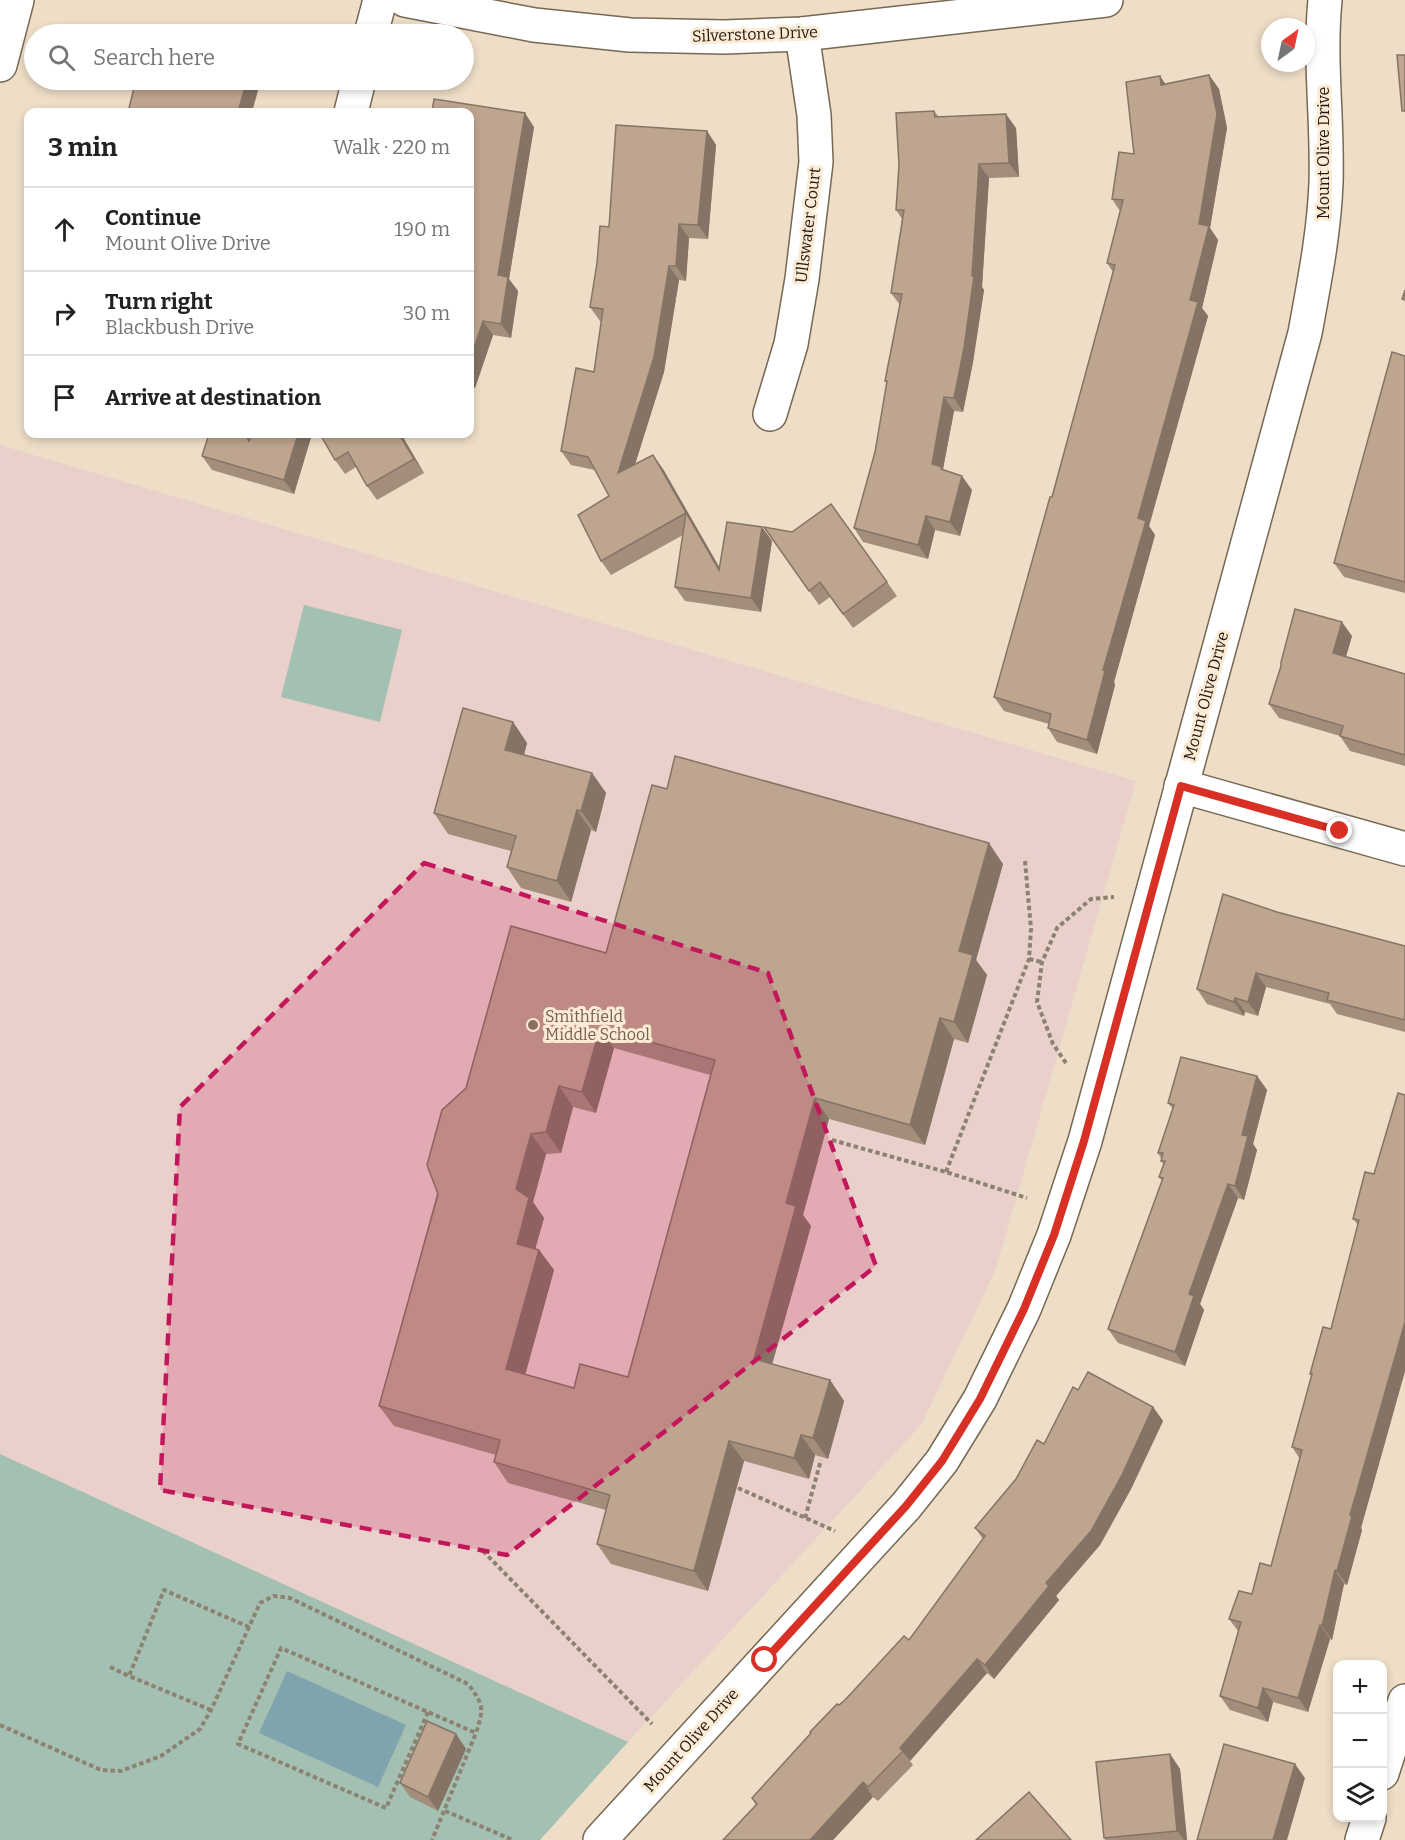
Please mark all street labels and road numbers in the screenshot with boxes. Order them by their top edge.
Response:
street label: Silverstone Drive [692,22,818,46]
street label: Mount Olive Drive [1314,87,1333,219]
street label: Ullswater Court [791,166,825,284]
street label: Mount Olive Drive [1180,629,1232,763]
street label: Mount Olive Drive [640,1684,742,1796]

